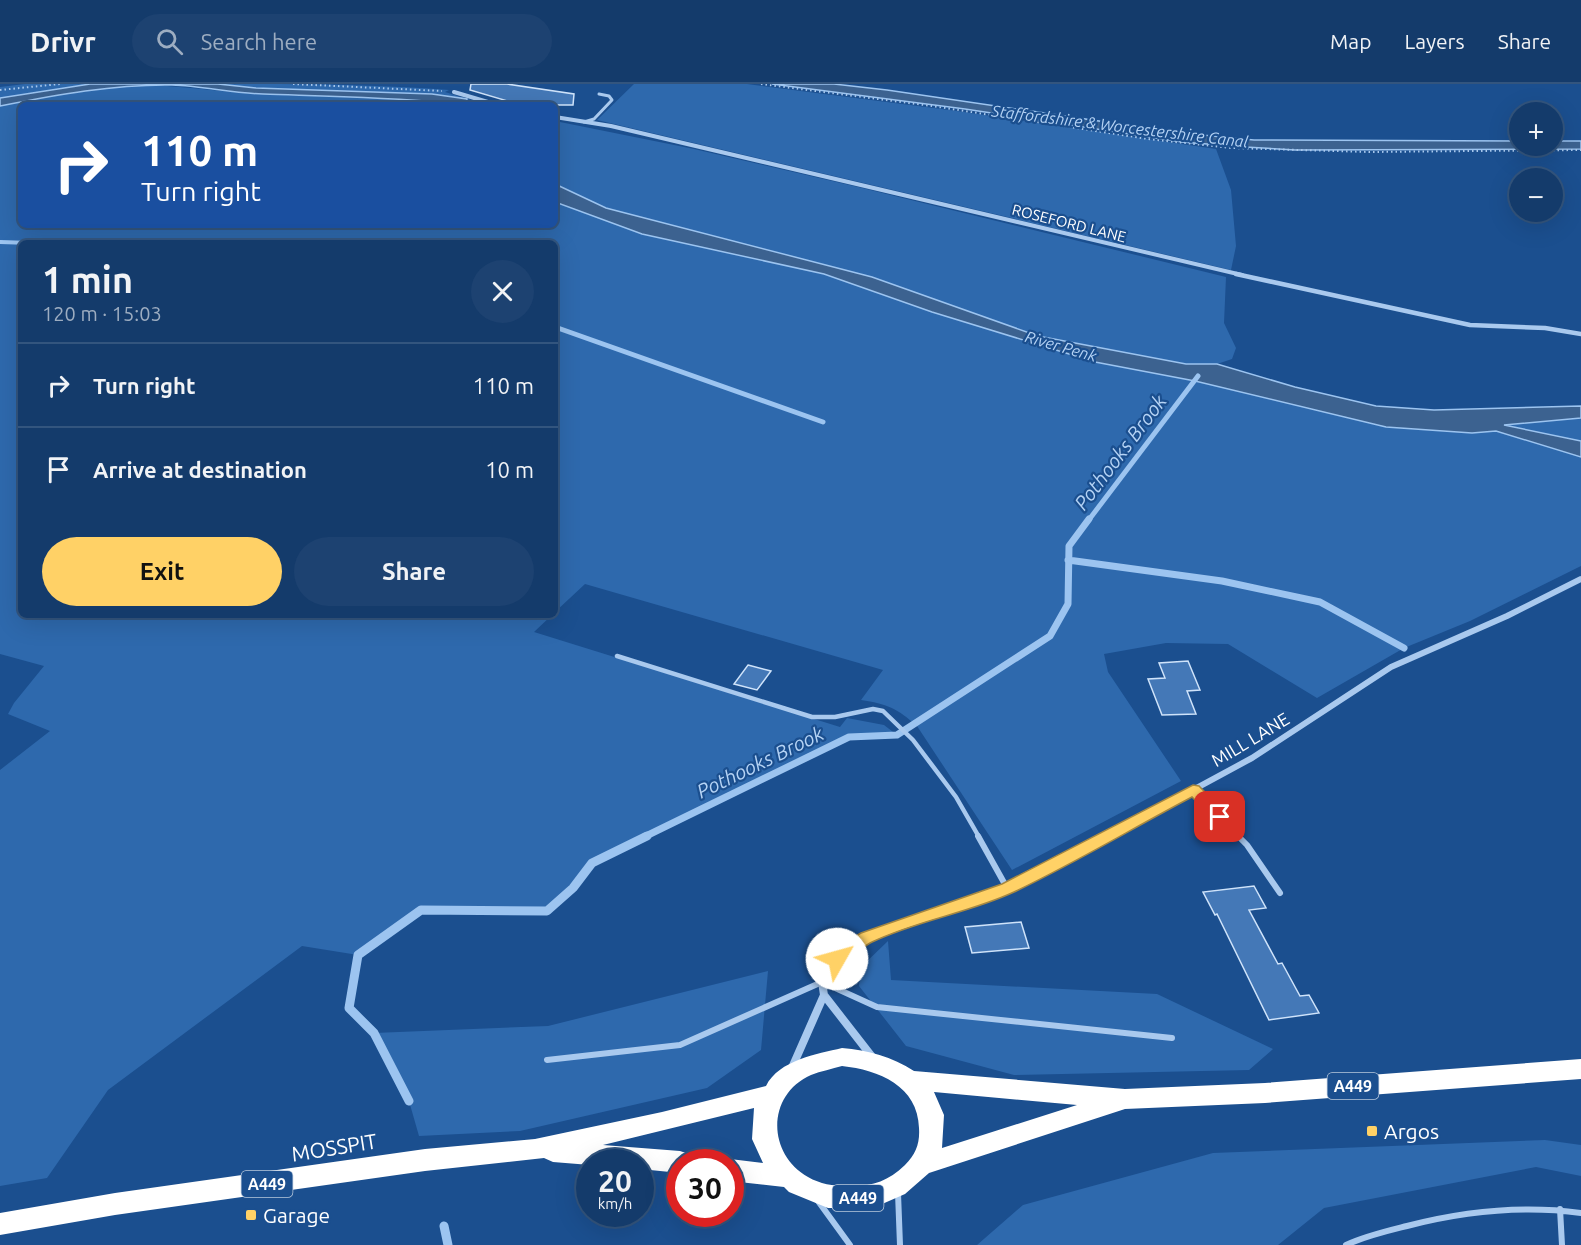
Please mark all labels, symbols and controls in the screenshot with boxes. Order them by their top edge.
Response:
search box [132,14,552,68]
icon: search [153,25,186,58]
text: Drivr [30,26,96,57]
text: Search here [201,29,317,54]
text: Map [1330,29,1371,53]
text: Layers [1404,29,1465,53]
text: Share [1498,29,1551,53]
water label: Staffordshire & Worcestershire Canal [990,101,1250,152]
map controls [1509,102,1563,222]
button: + [1509,102,1563,156]
icon: right [42,126,120,204]
text: 110 m [141,127,258,174]
button: − [1509,168,1563,222]
text: Turn right [141,176,261,206]
street label: ROSEFORD LANE [1010,201,1128,245]
text: 1 min [42,259,133,300]
button: close [471,260,534,323]
text: 120 m · 15:03 [42,302,162,325]
water label: River Penk [1023,327,1100,365]
icon: right [42,369,75,402]
text: Turn right [93,373,195,398]
text: 110 m [473,373,534,398]
water label: Pothooks Brook [1069,389,1171,514]
icon: arrive [42,453,75,486]
text: Arrive at destination [93,457,307,482]
text: 10 m [485,457,534,482]
button: Exit [42,537,282,606]
button: Share [294,537,534,606]
street label: MILL LANE [1208,708,1292,770]
water label: Pothooks Brook [693,721,828,803]
pin [1194,791,1245,842]
icon: arrive [1203,800,1236,833]
position arrow [805,927,869,991]
road number: A449 [1328,1073,1378,1099]
place label: Argos [1384,1119,1439,1143]
marker: Argos [1365,1124,1379,1138]
street label: MOSSPIT [290,1128,379,1166]
speed limit sign: 30 [666,1149,744,1227]
text: 20 [598,1164,632,1198]
road number: A449 [242,1171,292,1197]
road number: A449 [832,1185,884,1211]
text: km/h [598,1195,632,1212]
place label: Garage [263,1203,330,1227]
marker: Garage [244,1208,258,1222]

